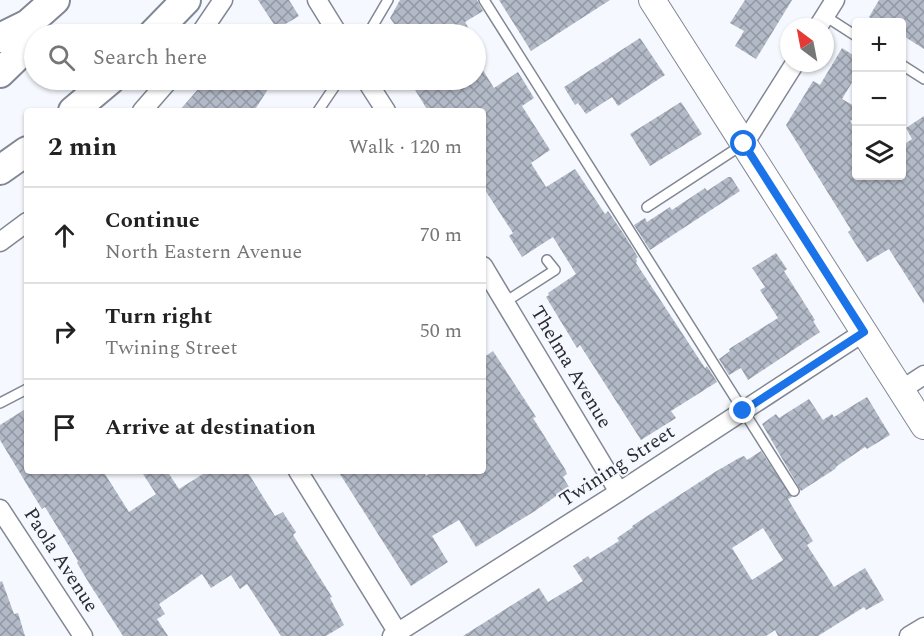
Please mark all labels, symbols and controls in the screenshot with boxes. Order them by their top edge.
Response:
north arrow [780,18,834,72]
map controls [852,18,906,180]
button: + [852,18,906,72]
search box [24,24,486,90]
icon: search [45,41,78,74]
text: Search here [93,41,207,74]
button: − [852,72,906,126]
button: layers [852,126,906,180]
text: 2 min [48,127,117,167]
route start [730,130,756,156]
text: Walk · 120 m [349,132,462,162]
text: Continue [105,204,200,237]
icon: ahead [48,219,81,252]
text: 70 m [420,220,462,250]
text: North Eastern Avenue [105,237,302,267]
text: Turn right [105,300,212,333]
street label: Thelma Avenue [522,300,620,434]
icon: right [48,315,81,348]
text: 50 m [420,316,462,346]
text: Twining Street [105,333,238,363]
route end [729,397,755,423]
icon: arrive [48,411,81,444]
text: Arrive at destination [105,411,316,444]
street label: Twining Street [553,417,681,515]
street label: Paola Avenue [16,502,106,618]

